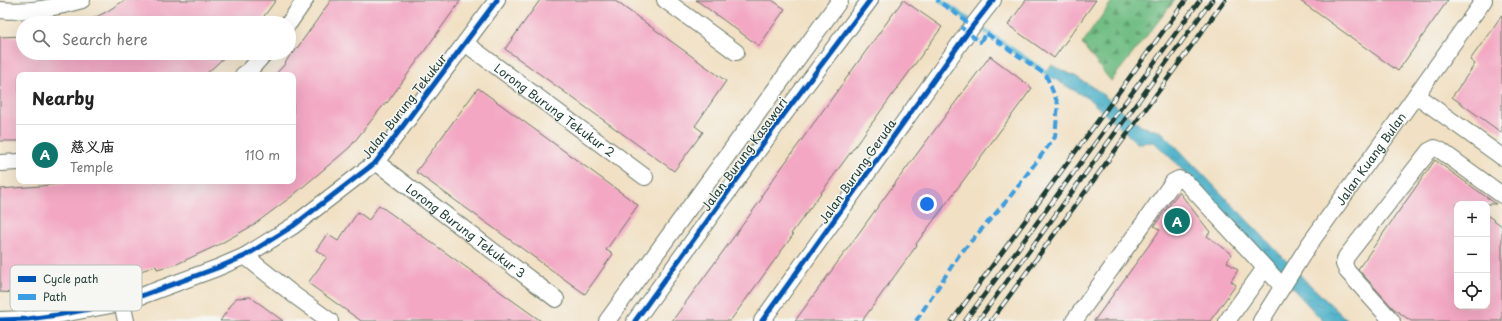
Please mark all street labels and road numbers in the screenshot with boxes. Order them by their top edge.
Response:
street label: Jalan Burung Tekukur [357,49,451,162]
street label: Lorong Burung Tekukur 2 [491,59,619,161]
street label: Jalan Burung Kasawari [697,94,791,214]
street label: Jalan Kuang Bulan [1331,108,1410,209]
street label: Jalan Burung Geruda [814,114,900,227]
street label: Lorong Burung Tekukur 3 [402,179,530,282]

